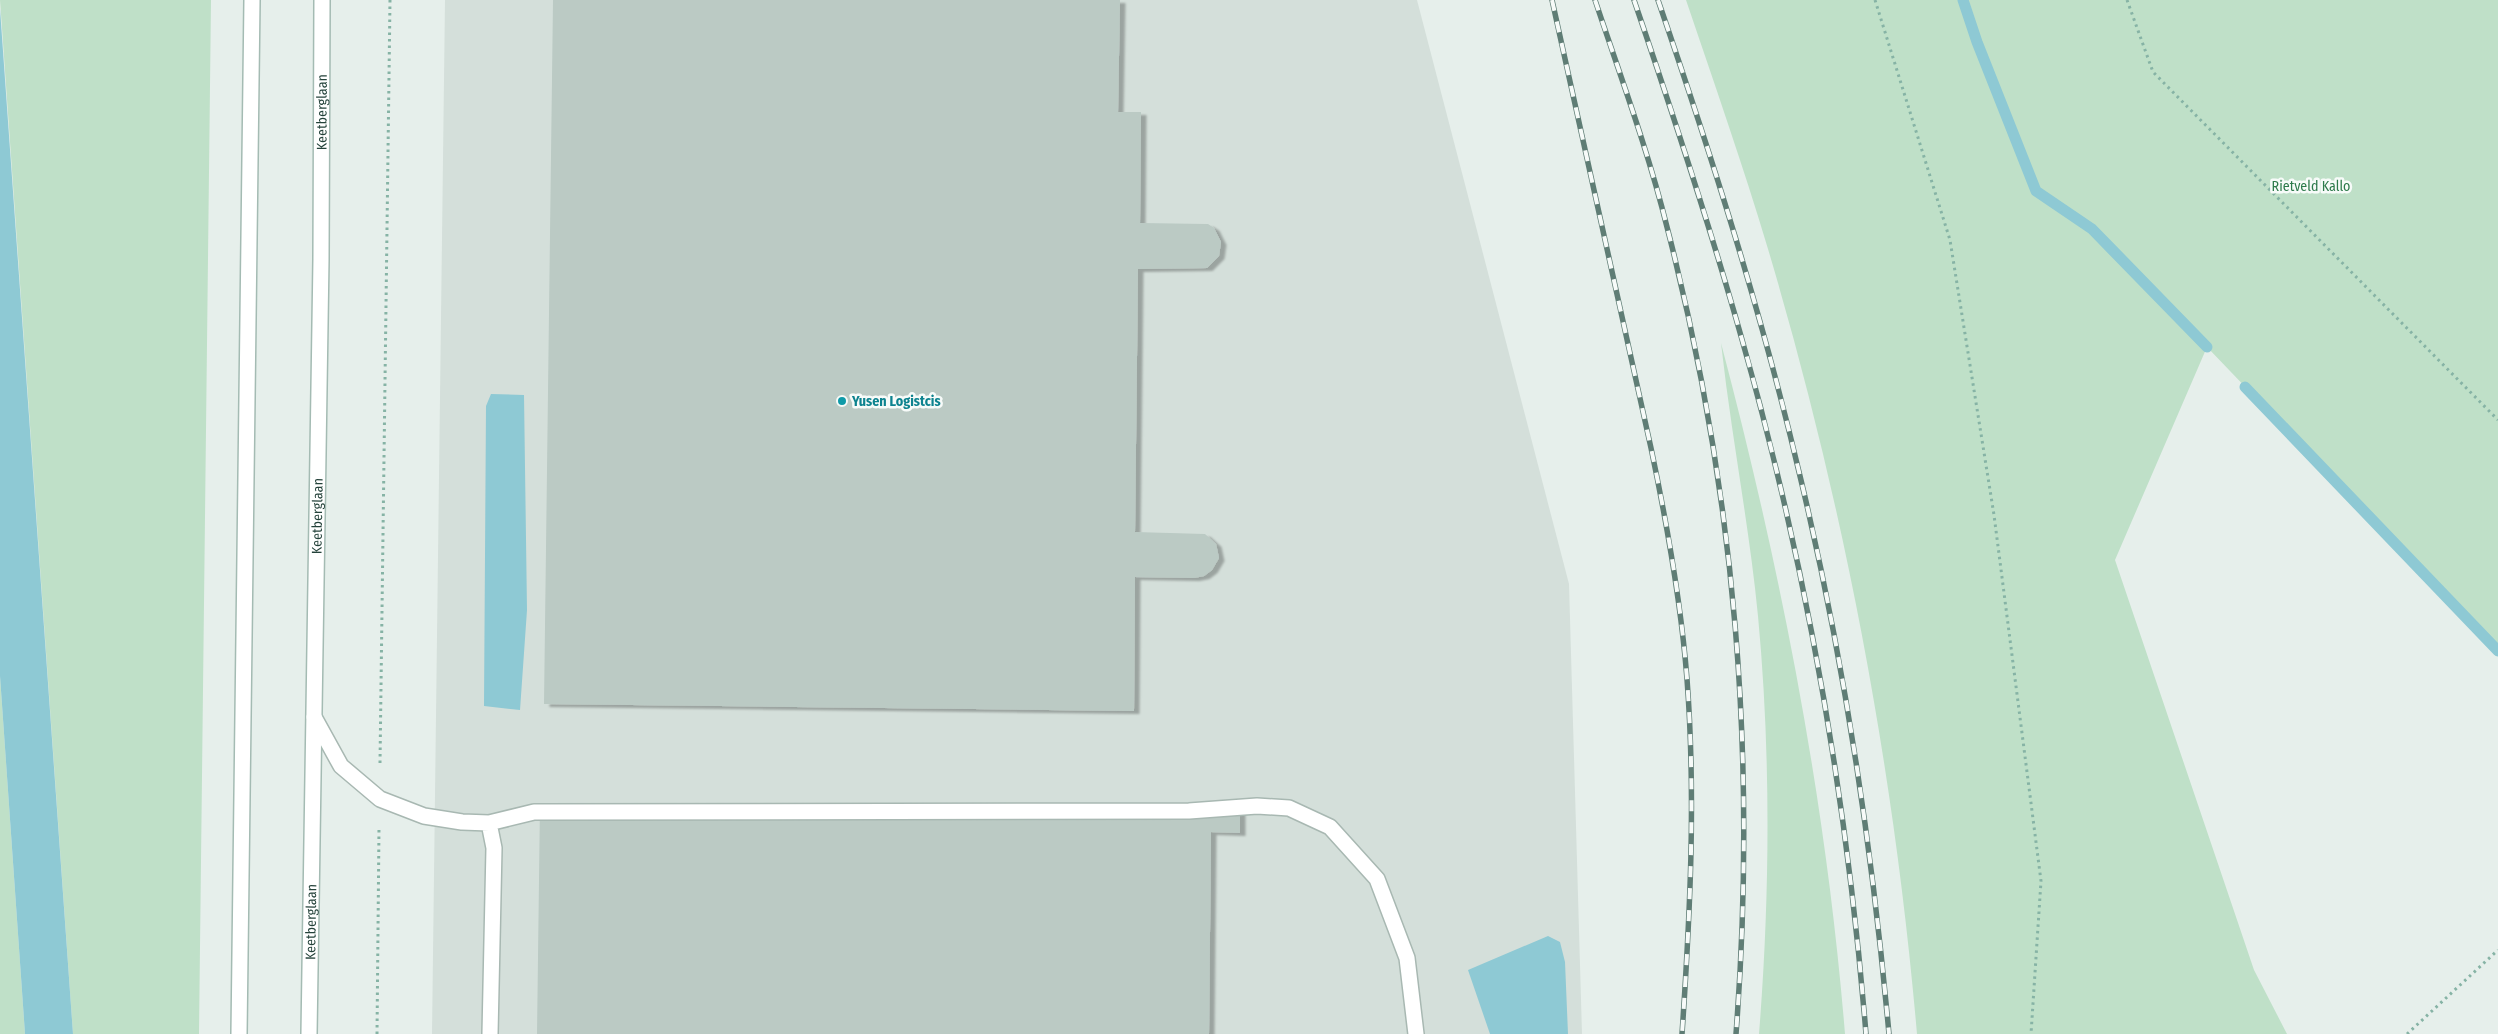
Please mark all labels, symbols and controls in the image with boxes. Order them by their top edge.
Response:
street label: Keetberglaan [313,74,330,150]
park label: Rietveld Kallo [2272,178,2350,195]
place label: Yusen Logistcis [851,393,941,410]
marker: Yusen Logistcis [836,395,848,407]
street label: Keetberglaan [308,478,326,554]
street label: Keetberglaan [302,884,320,960]

